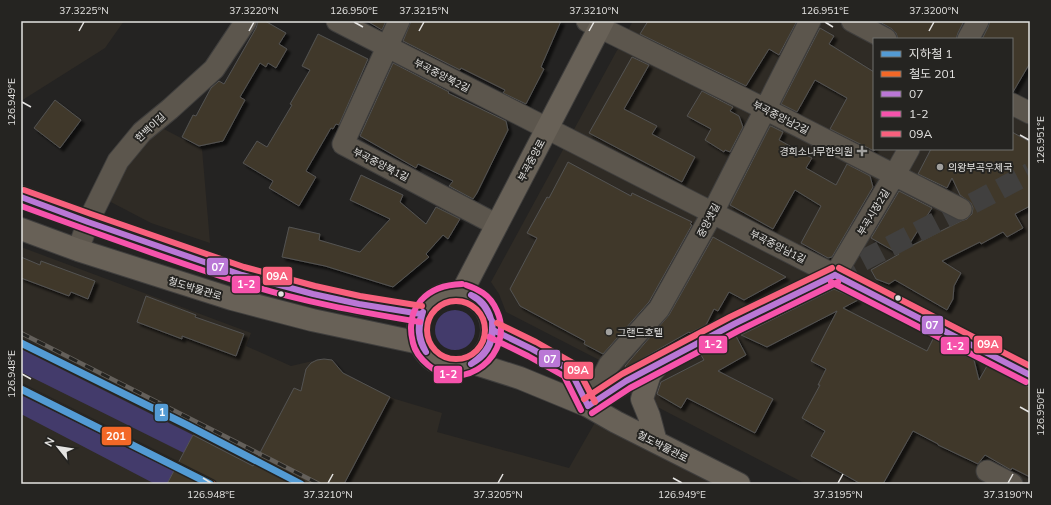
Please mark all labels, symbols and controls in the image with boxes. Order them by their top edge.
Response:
text: 37.3225°N [59,4,109,17]
text: 37.3220°N [229,4,279,17]
text: 126.950°E [330,4,378,17]
text: 37.3215°N [399,4,449,17]
text: 37.3210°N [569,4,619,17]
text: 126.951°E [801,4,849,17]
text: 37.3200°N [909,4,959,17]
legend [873,38,1013,150]
text: 지하철 1 [909,46,952,61]
street label: 부곡중앙북2길 [412,56,472,95]
text: 철도 201 [909,66,956,81]
text: 126.949°E [5,78,18,126]
text: 07 [909,86,923,101]
street label: 부곡중앙남2길 [751,98,811,137]
text: 1-2 [909,106,929,121]
street label: 한백이길 [132,110,168,145]
text: 126.951°E [1034,116,1047,164]
text: 09A [909,126,932,141]
street label: 부곡중앙로 [515,137,548,184]
street label: 부곡중앙북1길 [351,145,411,184]
place label: 경희소나무한의원 [779,145,853,158]
marker: 경희소나무한의원 [856,145,868,157]
place label: 의왕부곡우체국 [948,161,1012,174]
marker: 의왕부곡우체국 [935,162,945,172]
street label: 부곡시장2길 [854,187,892,238]
street label: 중앙샛길 [694,201,723,240]
street label: 부곡중앙남1길 [748,227,808,266]
line badge: 07 [206,257,229,276]
text: 07 [211,260,225,274]
line badge: 09A [262,266,293,286]
text: 09A [266,269,288,283]
street label: 철도박물관로 [167,274,223,303]
line badge: 1-2 [231,275,261,294]
text: 1-2 [237,277,255,291]
unlabelled marker [276,289,286,299]
unlabelled marker [893,293,903,303]
line badge: 07 [921,315,944,335]
text: 07 [925,318,939,332]
place label: 그랜드호텔 [617,326,663,339]
marker: 그랜드호텔 [604,327,614,337]
line badge: 1-2 [698,335,728,354]
line badge: 09A [973,335,1003,354]
line badge: 1-2 [940,336,970,355]
text: 1-2 [704,337,722,351]
text: 09A [977,337,999,351]
text: 1-2 [946,339,964,353]
line badge: 07 [538,349,561,368]
text: 126.948°E [5,350,18,398]
text: 07 [543,352,557,366]
line badge: 09A [563,361,594,380]
text: 09A [567,363,589,377]
line badge: 1-2 [433,365,463,384]
text: 1-2 [439,367,457,381]
text: 126.950°E [1034,388,1047,436]
line badge: 1 [154,403,169,422]
text: 1 [159,405,166,419]
line badge: 201 [101,426,132,446]
north arrow [38,427,78,467]
street label: 철도박물관로 [635,428,690,465]
text: 201 [106,429,126,443]
text: N [41,435,57,449]
text: 126.948°E [187,488,235,501]
text: 37.3210°N [303,488,353,501]
text: 37.3205°N [473,488,523,501]
text: 126.949°E [658,488,706,501]
text: 37.3195°N [813,488,863,501]
text: 37.3190°N [983,488,1033,501]

